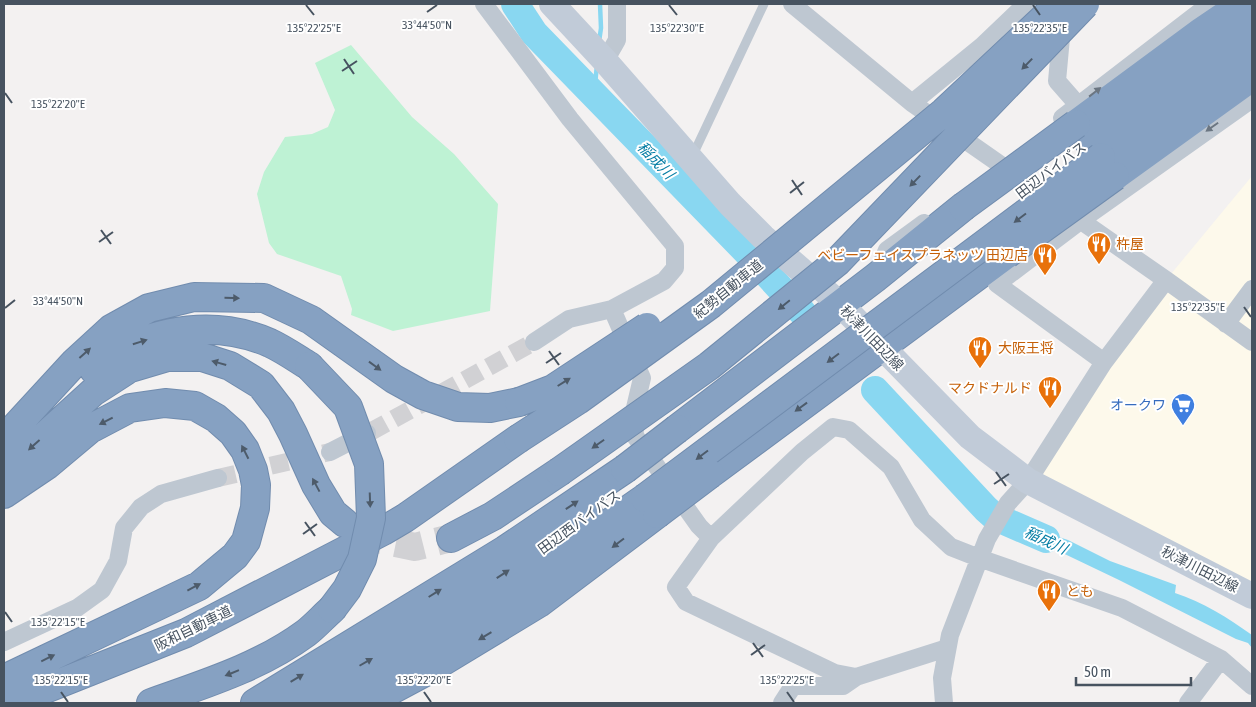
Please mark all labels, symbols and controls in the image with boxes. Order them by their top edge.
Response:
text: 33°44'50"N [402,18,452,32]
text: 135°22'25"E [287,21,341,35]
text: 135°22'30"E [650,21,704,35]
text: 135°22'35"E [1013,21,1067,35]
one-way arrow [1021,58,1033,70]
one-way arrow [1088,87,1101,98]
text: 135°22'20"E [31,97,85,111]
one-way arrow [1206,122,1219,132]
water label: 稲成川 [634,138,679,184]
street label: 田辺バイパス [1013,138,1089,202]
one-way arrow [909,175,921,187]
one-way arrow [1013,213,1027,223]
restaurant icon: 杵屋 [1086,231,1112,265]
place label: 杵屋 [1116,236,1144,252]
restaurant icon: ベビーフェイスプラネッツ 田辺店 [1032,242,1058,276]
place label: ベビーフェイスプラネッツ 田辺店 [817,247,1028,263]
street label: 紀勢自動車道 [690,256,766,322]
text: 33°44'50"N [33,294,83,308]
one-way arrow [224,294,240,302]
one-way arrow [778,300,791,311]
text: 135°22'35"E [1171,300,1225,314]
street label: 秋津川田辺線 [837,302,907,374]
restaurant icon: 大阪王将 [967,335,993,369]
one-way arrow [133,338,148,346]
place label: 大阪王将 [998,340,1054,356]
one-way arrow [79,347,92,358]
one-way arrow [826,353,839,363]
one-way arrow [211,358,226,366]
one-way arrow [368,361,382,371]
restaurant icon: マクドナルド [1037,375,1063,409]
one-way arrow [557,377,570,387]
place label: マクドナルド [948,380,1032,396]
supermarket icon: オークワ [1170,392,1196,426]
place label: オークワ [1110,397,1166,413]
one-way arrow [794,402,808,412]
one-way arrow [99,416,113,425]
one-way arrow [29,439,41,451]
one-way arrow [591,439,605,449]
one-way arrow [241,445,249,460]
one-way arrow [696,450,709,461]
one-way arrow [312,477,320,492]
street label: 田辺西バイパス [535,487,623,557]
one-way arrow [367,493,375,509]
one-way arrow [565,500,578,510]
water label: 稲成川 [1022,523,1072,558]
one-way arrow [612,538,625,549]
street label: 秋津川田辺線 [1159,543,1241,595]
one-way arrow [497,569,510,579]
restaurant icon: とも [1036,578,1062,612]
one-way arrow [187,583,201,591]
place label: とも [1066,583,1094,599]
one-way arrow [428,588,442,597]
street label: 阪和自動車道 [152,602,234,654]
text: 135°22'15"E [31,615,85,629]
one-way arrow [478,632,492,641]
one-way arrow [40,654,55,662]
scale bar [1076,654,1191,686]
one-way arrow [360,657,373,666]
text: 50 m [1084,663,1111,680]
one-way arrow [225,670,240,677]
text: 135°22'15"E [34,673,88,687]
one-way arrow [290,673,303,682]
text: 135°22'20"E [397,673,451,687]
text: 135°22'25"E [760,673,814,687]

